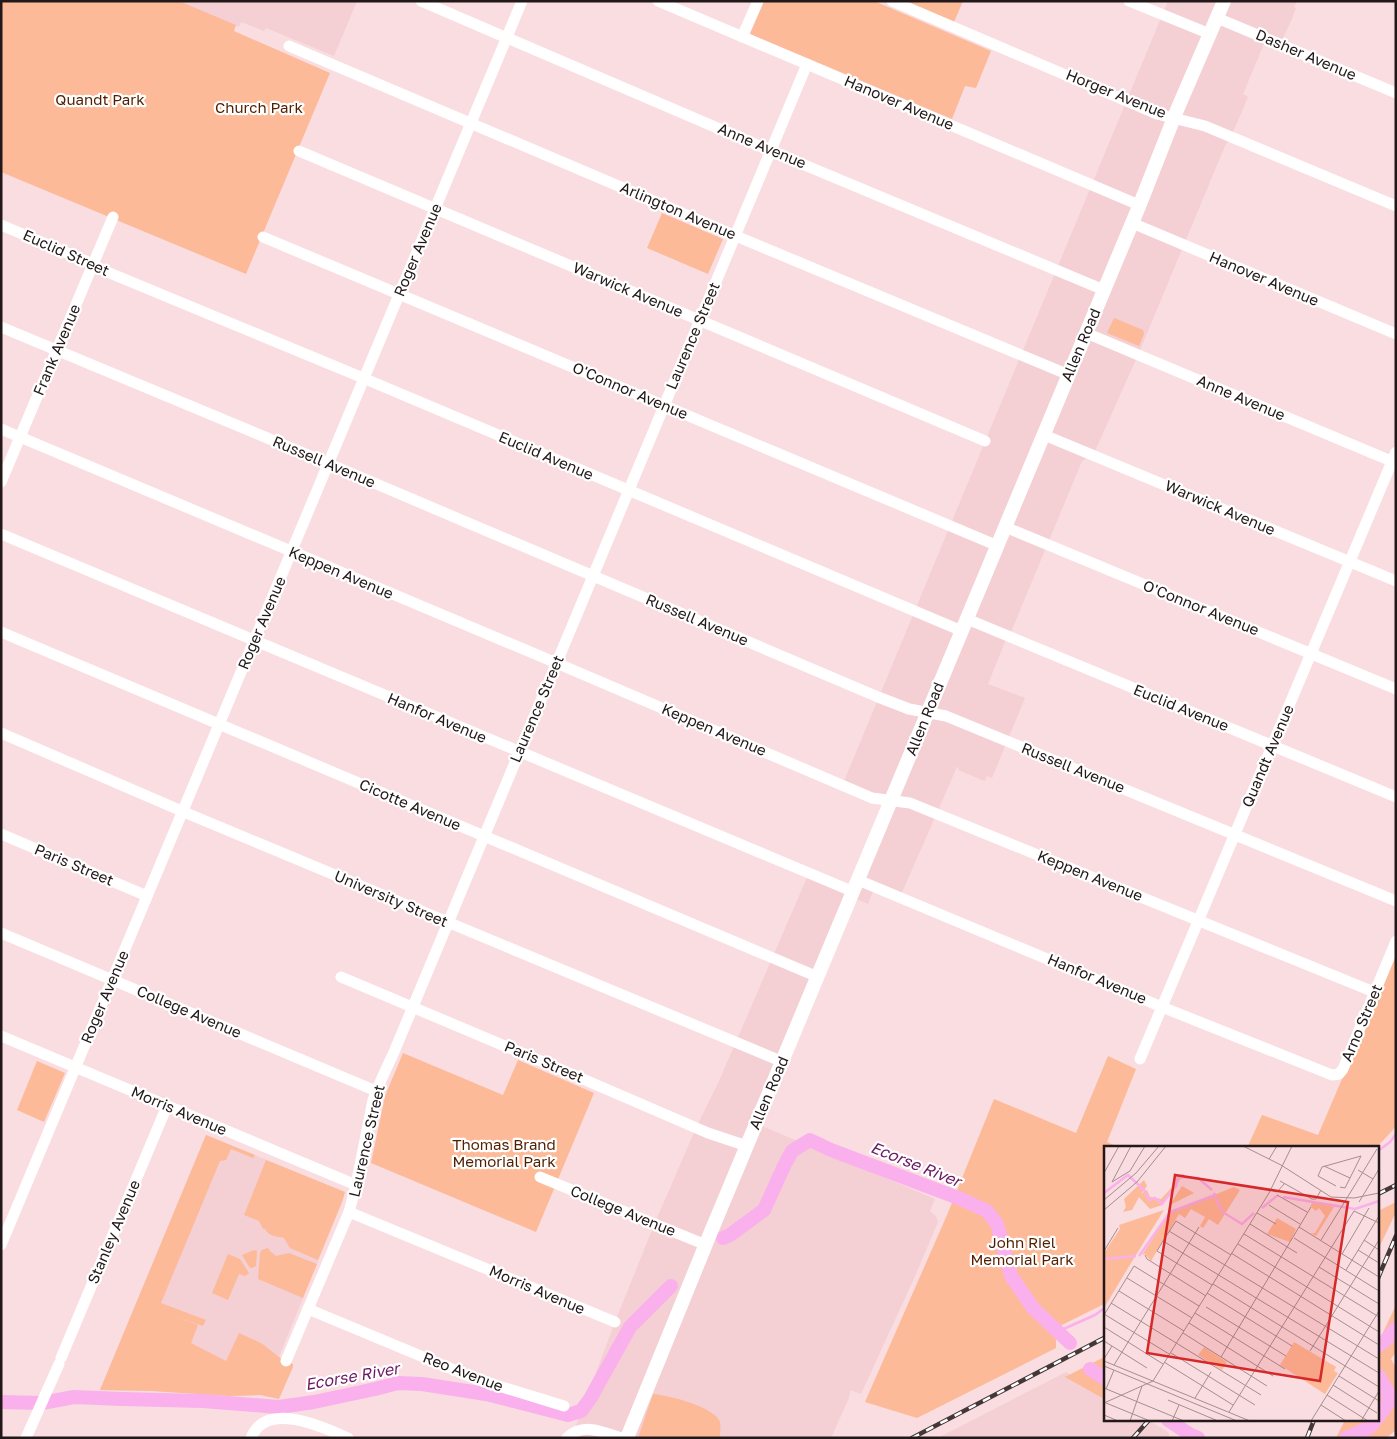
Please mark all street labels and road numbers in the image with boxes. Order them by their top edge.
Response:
street label: Dasher Avenue [1253,25,1360,83]
street label: Horger Avenue [1064,65,1169,121]
street label: Hanover Avenue [842,71,957,133]
street label: Anne Avenue [716,118,809,172]
street label: Arlington Avenue [618,178,739,243]
street label: Roger Avenue [389,200,445,299]
street label: Euclid Street [20,225,112,279]
street label: Hanover Avenue [1207,247,1322,309]
street label: Warwick Avenue [571,258,686,321]
street label: Laurence Street [661,279,723,392]
street label: Frank Avenue [29,301,84,398]
street label: Allen Road [1057,305,1104,384]
street label: O'Connor Avenue [570,358,691,423]
street label: Anne Avenue [1195,370,1288,424]
street label: Euclid Avenue [496,427,597,483]
street label: Russell Avenue [270,431,379,491]
street label: Warwick Avenue [1163,476,1278,539]
street label: Keppen Avenue [286,542,397,602]
street label: Roger Avenue [233,573,289,672]
street label: O'Connor Avenue [1141,576,1262,639]
street label: Russell Avenue [643,589,752,649]
street label: Laurence Street [505,652,567,765]
street label: Allen Road [901,679,947,758]
street label: Euclid Avenue [1131,680,1232,734]
street label: Hanfor Avenue [385,688,490,746]
street label: Keppen Avenue [659,699,770,759]
street label: Quandt Avenue [1237,701,1297,810]
street label: Russell Avenue [1019,738,1128,796]
street label: Cicotte Avenue [357,775,464,834]
street label: Paris Street [32,839,117,889]
street label: Keppen Avenue [1035,846,1146,904]
street label: University Street [332,866,451,930]
street label: Roger Avenue [76,947,132,1046]
street label: Hanfor Avenue [1045,949,1150,1007]
street label: College Avenue [134,981,245,1041]
street label: Arno Street [1337,981,1385,1064]
street label: Paris Street [502,1036,587,1086]
street label: Allen Road [745,1053,792,1132]
street label: Morris Avenue [129,1082,230,1138]
street label: Laurence Street [344,1083,388,1199]
street label: Stanley Avenue [83,1177,143,1286]
street label: College Avenue [568,1181,679,1240]
street label: Morris Avenue [487,1261,588,1317]
street label: Reo Avenue [421,1348,506,1395]

